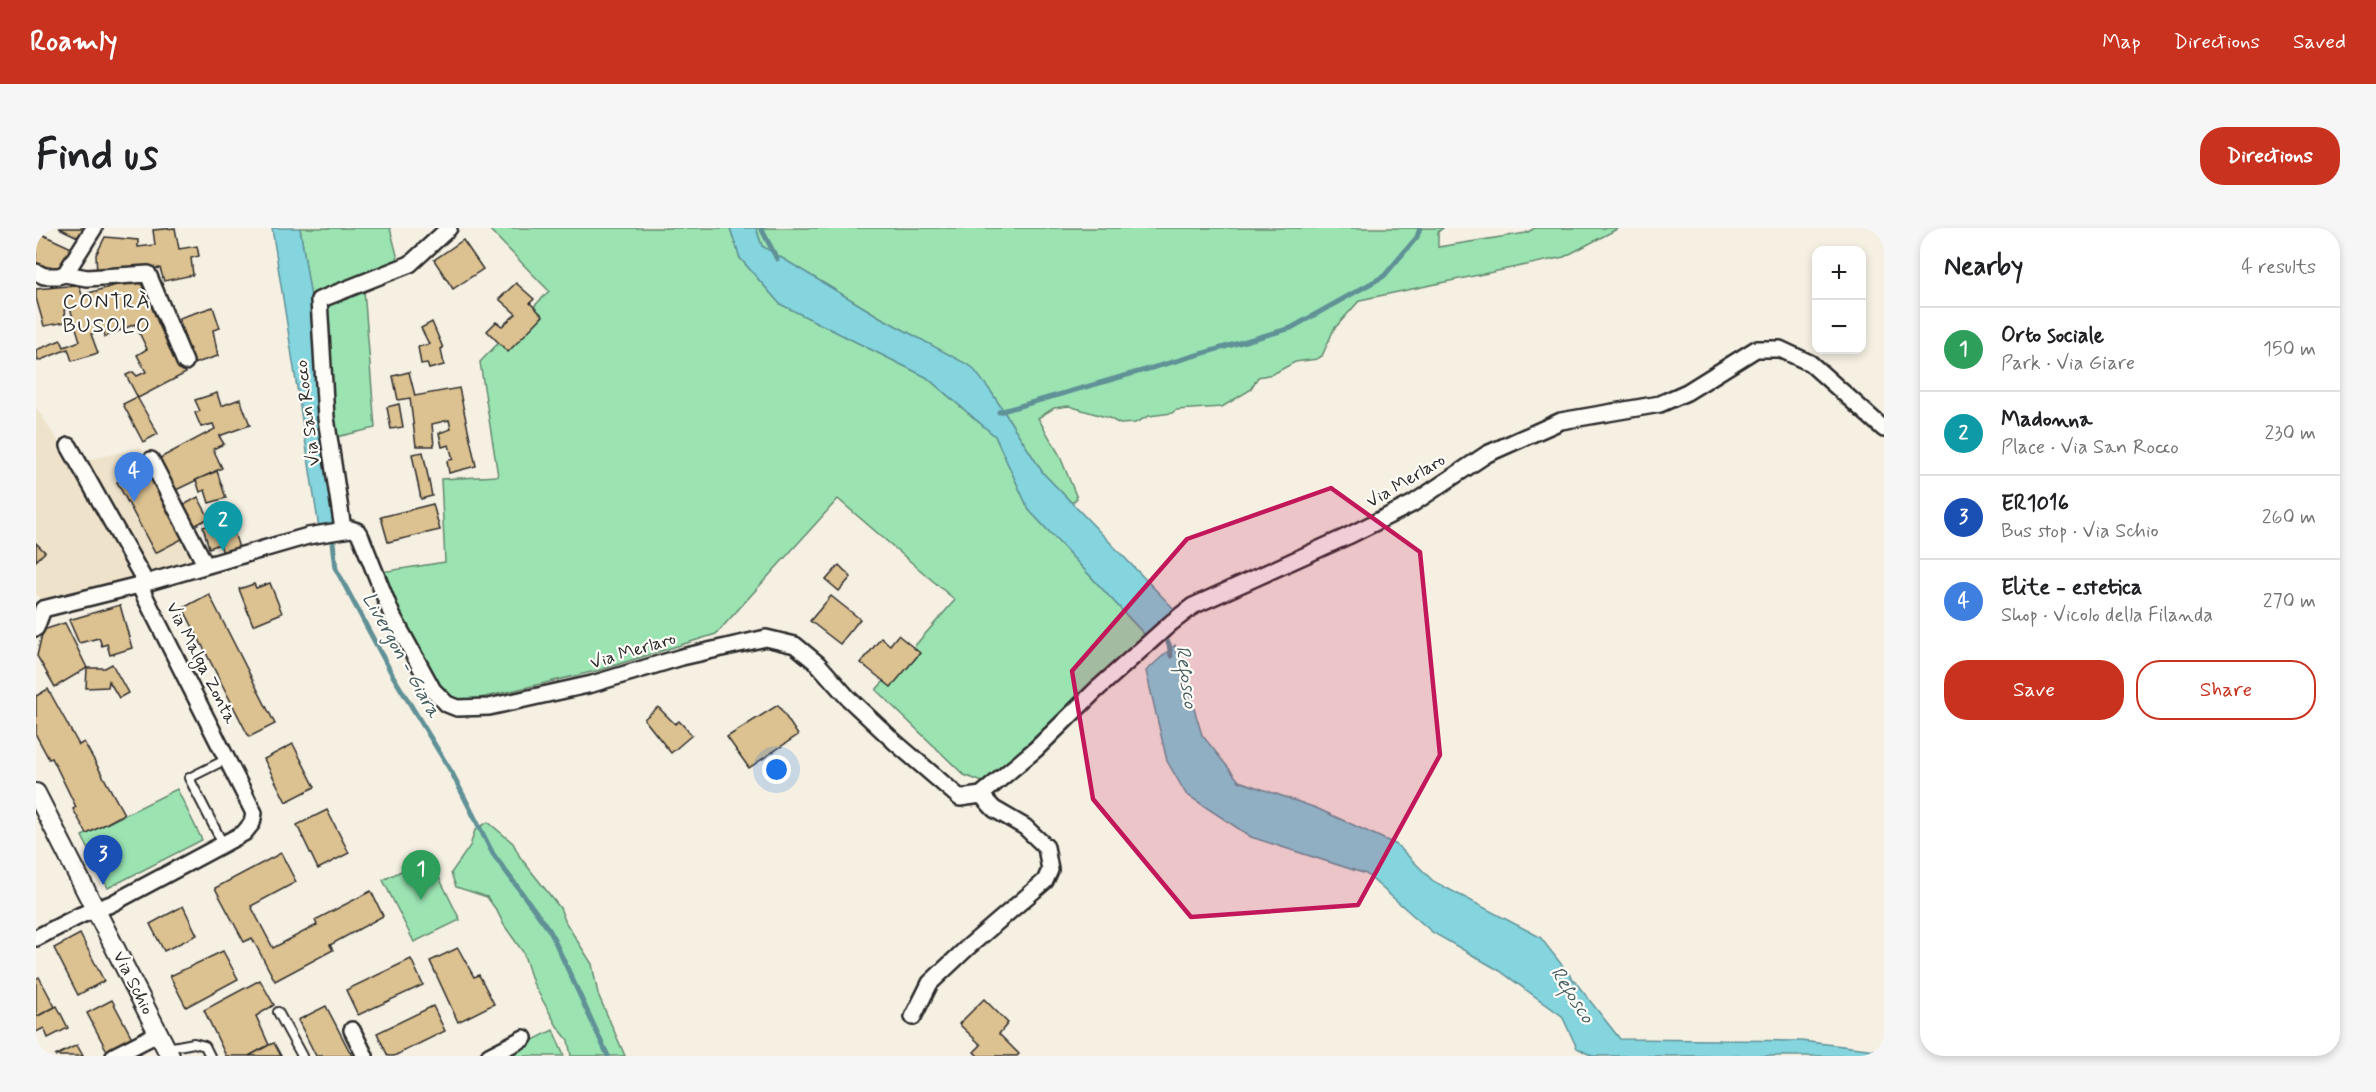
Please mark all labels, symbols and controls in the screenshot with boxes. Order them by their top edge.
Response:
text: Roamly [30,24,118,61]
text: Map [2102,28,2141,56]
text: Directions [2174,28,2260,56]
text: Saved [2293,28,2346,56]
button: Directions [2200,127,2340,185]
text: Find us [36,129,158,184]
map controls [1812,246,1866,354]
button: + [1812,246,1866,300]
text: Nearby [1944,250,2023,284]
text: 4 results [2241,254,2316,281]
district label: CONTRÀ BUSOLO [63,288,152,340]
button: − [1812,300,1866,354]
text: Orto sociale [2001,322,2104,350]
text: 1 [1959,336,1968,363]
text: 150 m [2263,336,2316,363]
text: Park · Via Giare [2001,350,2135,377]
street label: Via San Rocco [290,359,326,467]
text: Madonna [2001,406,2093,434]
text: 2 [1959,420,1968,447]
text: 230 m [2264,420,2316,447]
text: Place · Via San Rocco [2001,434,2179,461]
street label: Via Merlaro [1362,448,1450,514]
pin: 4 [114,452,154,502]
text: ER1016 [2001,490,2069,518]
pin: 2 [204,502,243,551]
text: 3 [1959,504,1968,531]
text: 260 m [2262,504,2316,531]
text: Bus stop · Via Schio [2001,518,2159,545]
text: Elite - estetica [2001,574,2142,602]
water label: Livergon - Giara [355,587,447,723]
text: 4 [1958,588,1969,615]
text: 270 m [2263,588,2316,615]
street label: Via Malga Zonta [159,598,242,729]
text: Shop · Vicolo della Filanda [2001,602,2213,629]
street label: Via Merlaro [587,627,679,675]
water label: Refosco [1167,644,1204,711]
button: Save [1944,660,2124,720]
button: Share [2136,660,2316,720]
your location [762,755,791,784]
pin: 3 [84,836,122,885]
pin: 1 [402,850,440,900]
street label: Via Schio [107,947,159,1019]
water label: Refosco [1543,961,1601,1030]

